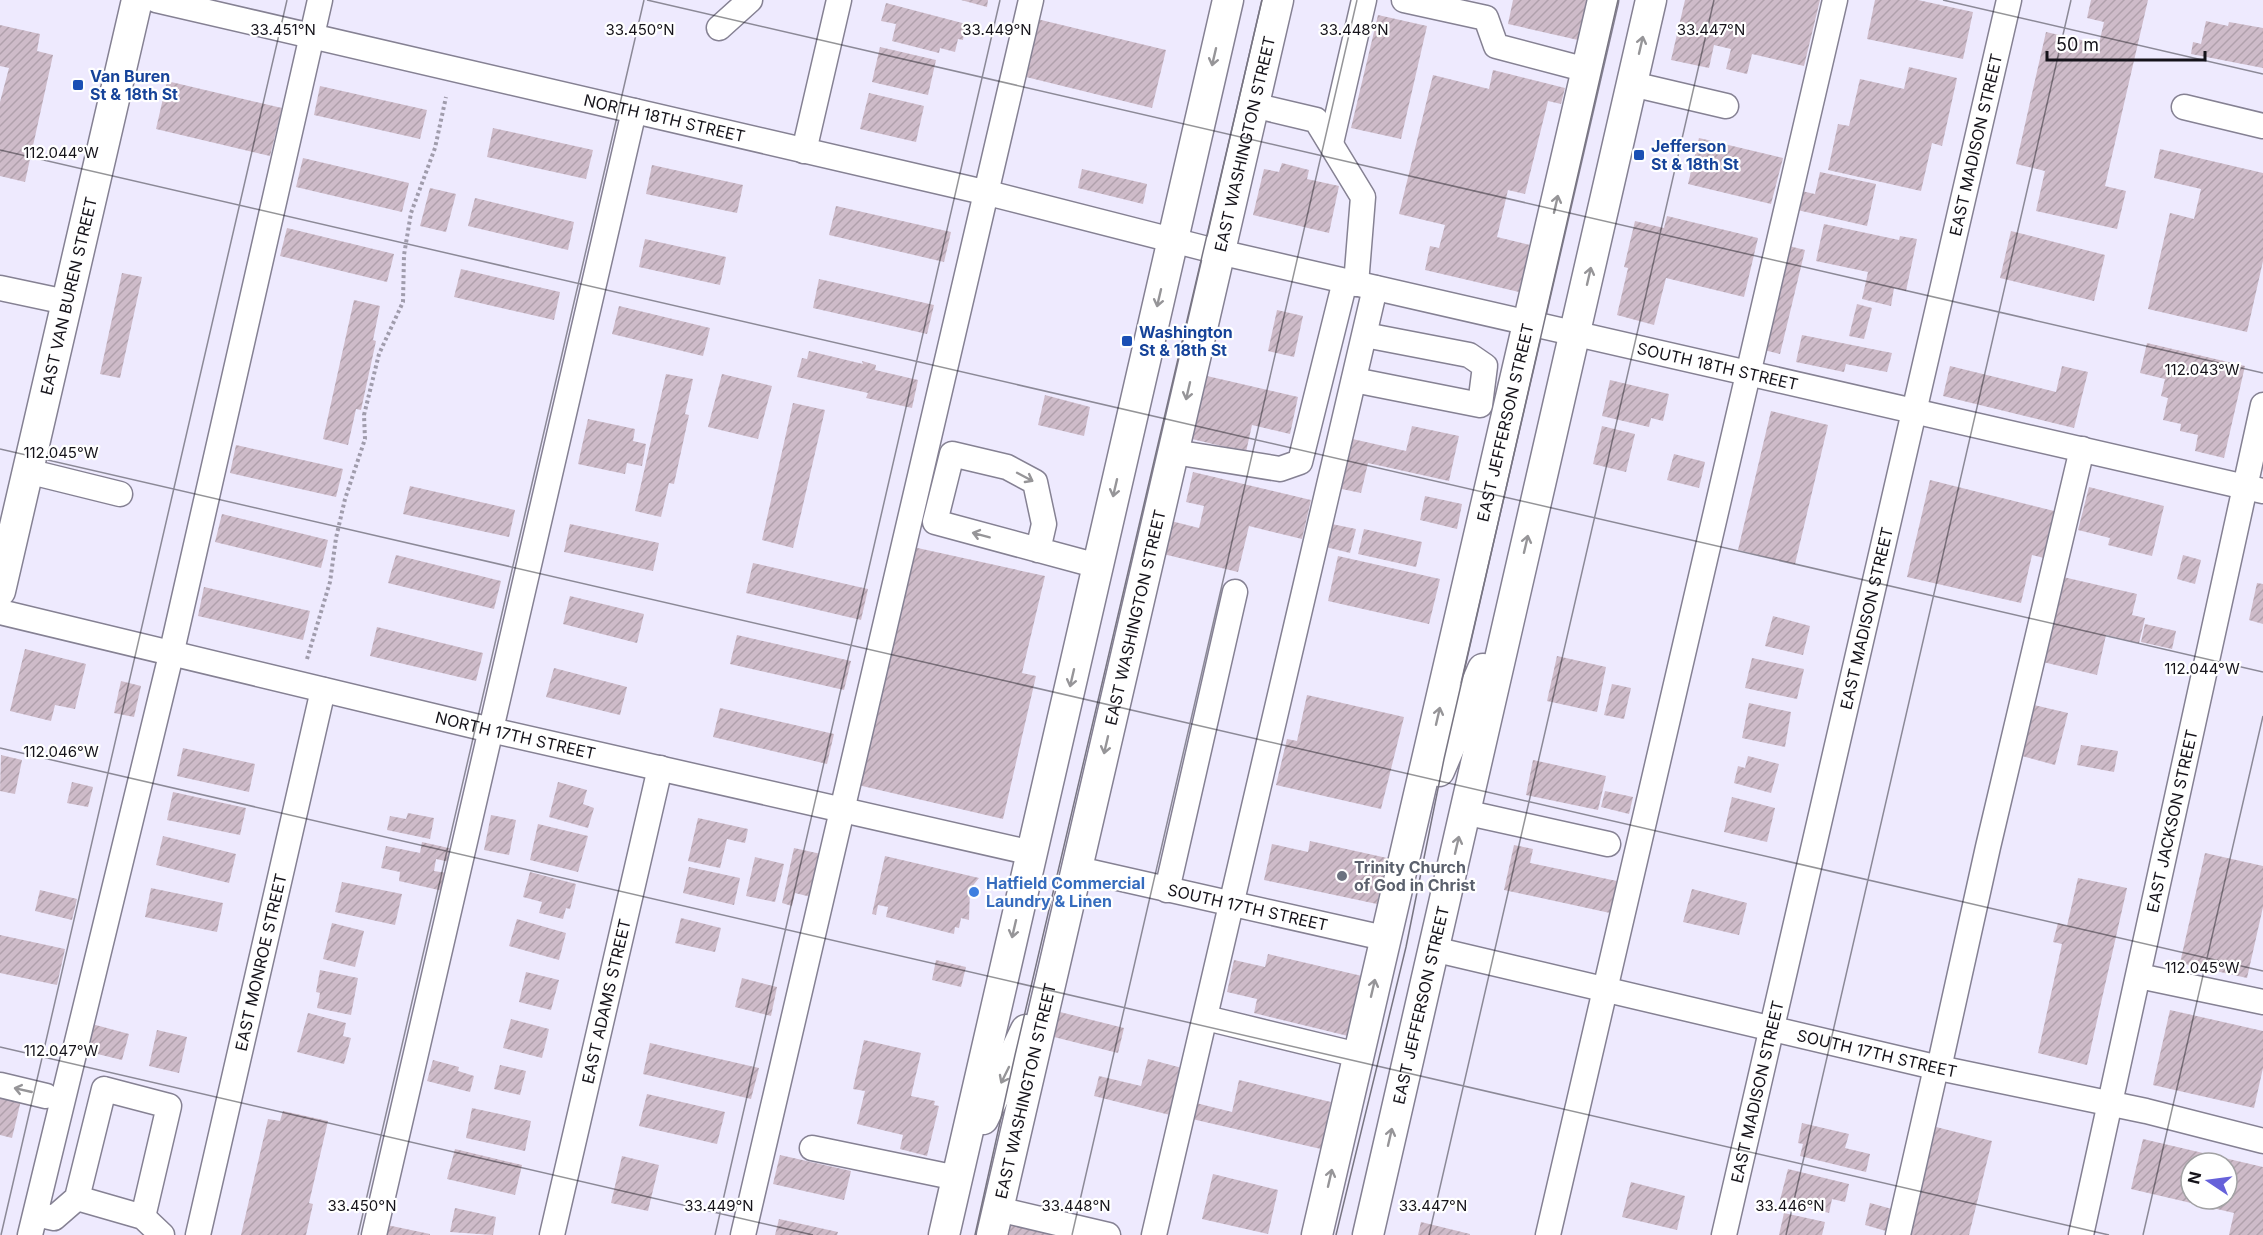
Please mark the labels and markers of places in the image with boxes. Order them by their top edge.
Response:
place label: Van Buren St & 18th St [90,66,178,104]
marker: Van Buren St & 18th St [71,78,85,92]
place label: Jefferson St & 18th St [1651,136,1739,174]
marker: Jefferson St & 18th St [1632,148,1646,162]
place label: Washington St & 18th St [1139,322,1233,360]
marker: Washington St & 18th St [1120,334,1134,348]
place label: Trinity Church of God in Christ [1354,857,1475,895]
marker: Trinity Church of God in Christ [1335,869,1349,883]
place label: Hatfield Commercial Laundry & Linen [986,873,1145,911]
marker: Hatfield Commercial Laundry & Linen [967,885,981,899]

